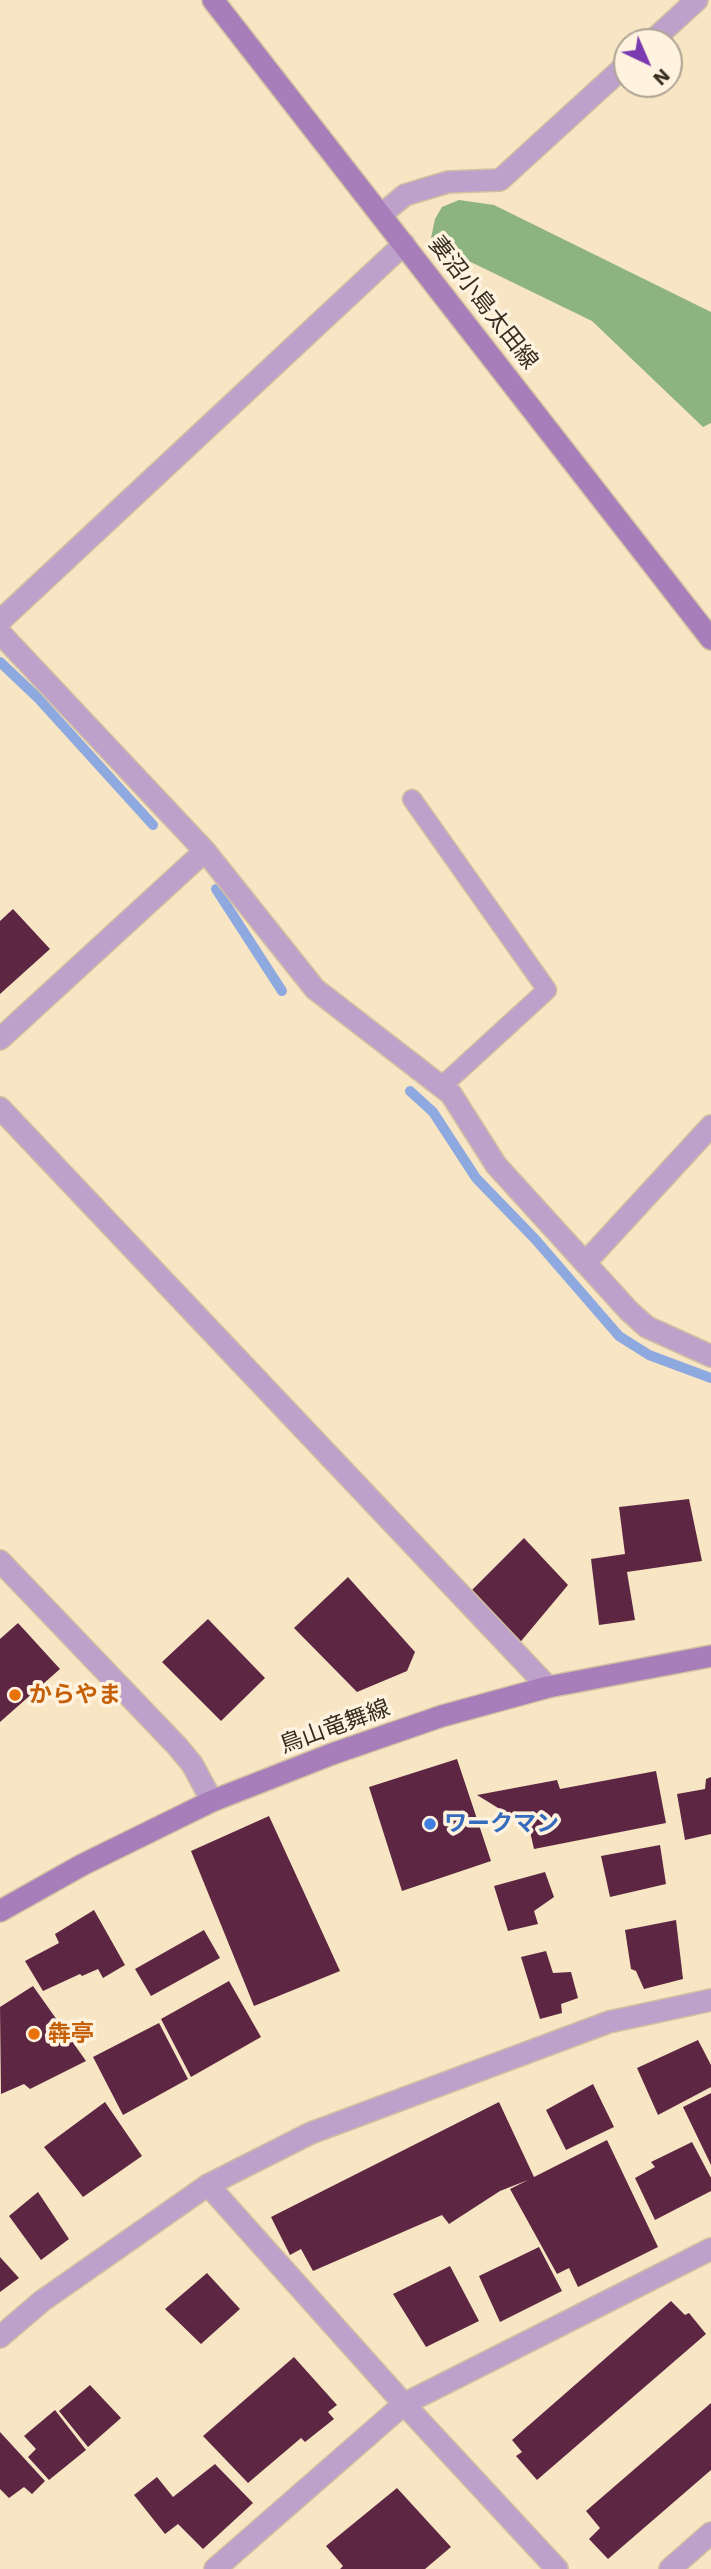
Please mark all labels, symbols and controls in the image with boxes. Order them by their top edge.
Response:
north arrow [613,28,683,98]
text: N [648,64,675,90]
street label: 妻沼小島太田線 [423,231,543,375]
place label: からやま [29,1681,121,1709]
marker: からやま [7,1687,23,1703]
street label: 鳥山竜舞線 [276,1694,394,1760]
place label: ワークマン [444,1810,559,1838]
marker: ワークマン [422,1816,438,1832]
place label: 犇亭 [48,2020,94,2048]
marker: 犇亭 [26,2026,42,2042]

